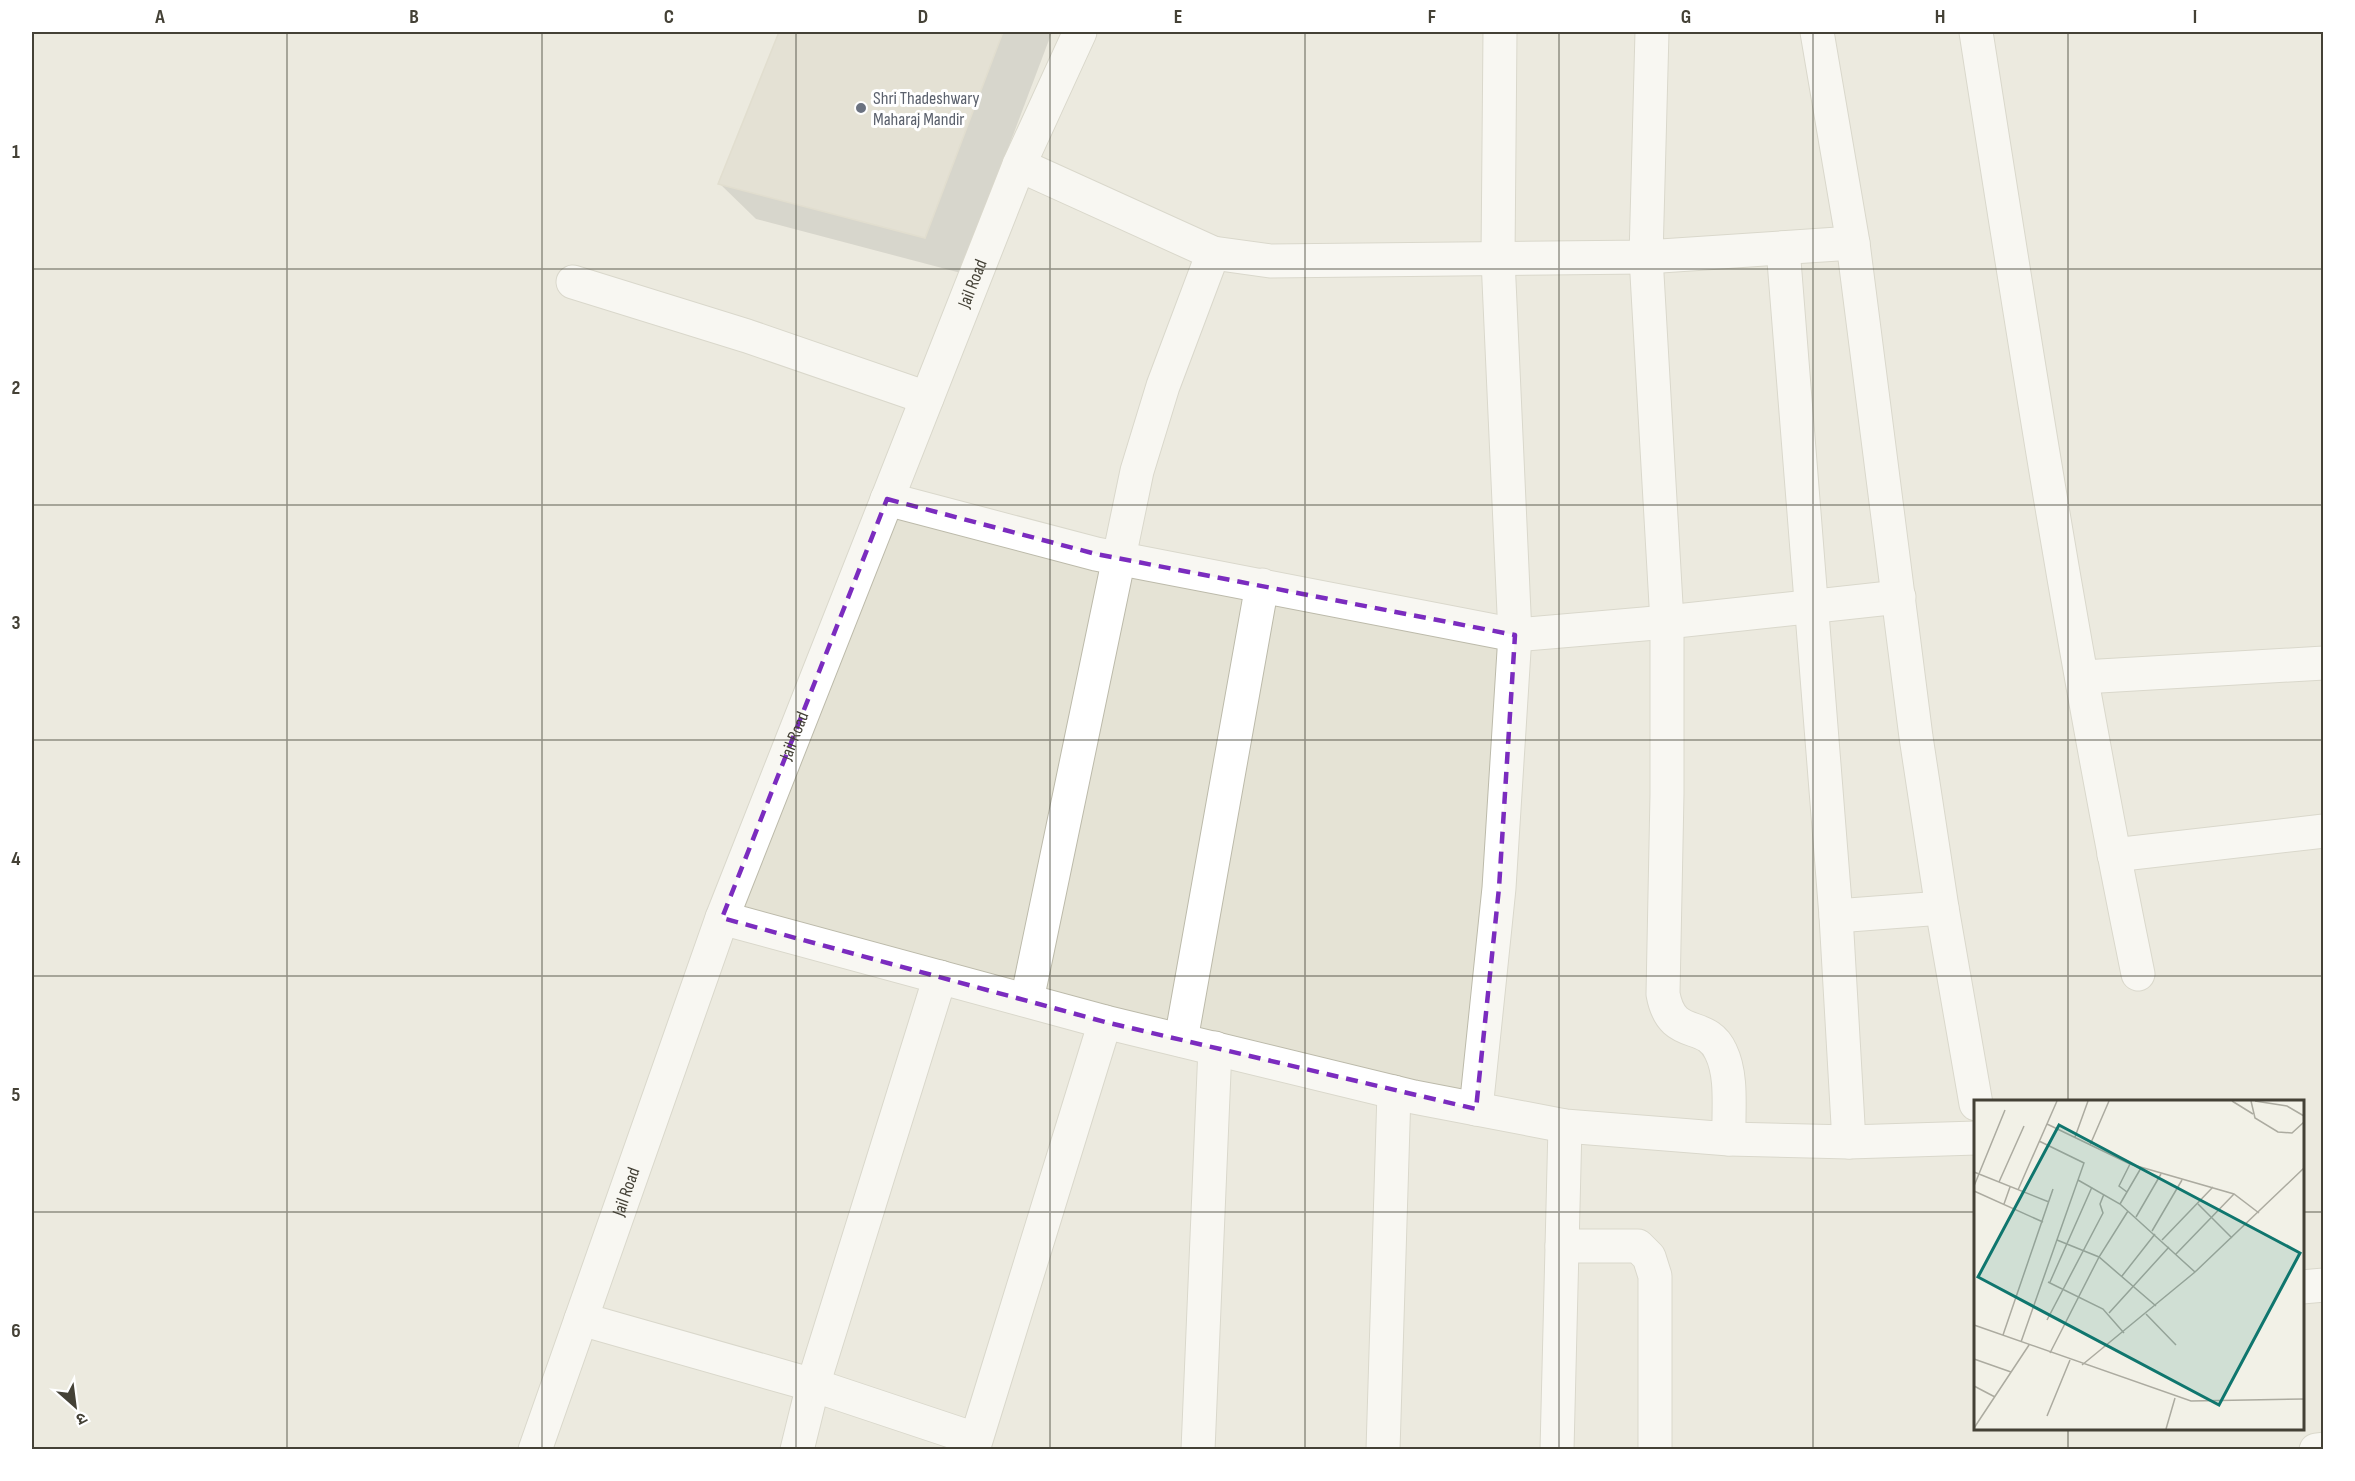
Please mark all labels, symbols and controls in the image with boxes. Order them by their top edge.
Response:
text: A [154,5,165,29]
text: B [409,5,419,29]
text: C [664,5,674,29]
text: D [918,5,928,29]
text: E [1174,5,1182,29]
text: F [1428,5,1436,29]
text: G [1681,5,1691,29]
text: H [1935,5,1945,29]
text: I [2193,5,2197,29]
place label: Shri Thadeshwary Maharaj Mandir [873,88,980,130]
marker: Shri Thadeshwary Maharaj Mandir [854,101,868,115]
text: 1 [12,140,20,164]
street label: Jail Road [953,256,992,312]
text: 2 [12,376,20,400]
text: 3 [12,611,21,635]
street label: Jail Road [775,709,813,764]
text: 4 [11,847,21,871]
text: 5 [12,1083,21,1107]
inset map [1974,1100,2304,1430]
street label: Jail Road [608,1164,645,1220]
text: 6 [11,1319,21,1343]
north arrow [45,1376,105,1436]
text: उ [72,1407,90,1429]

